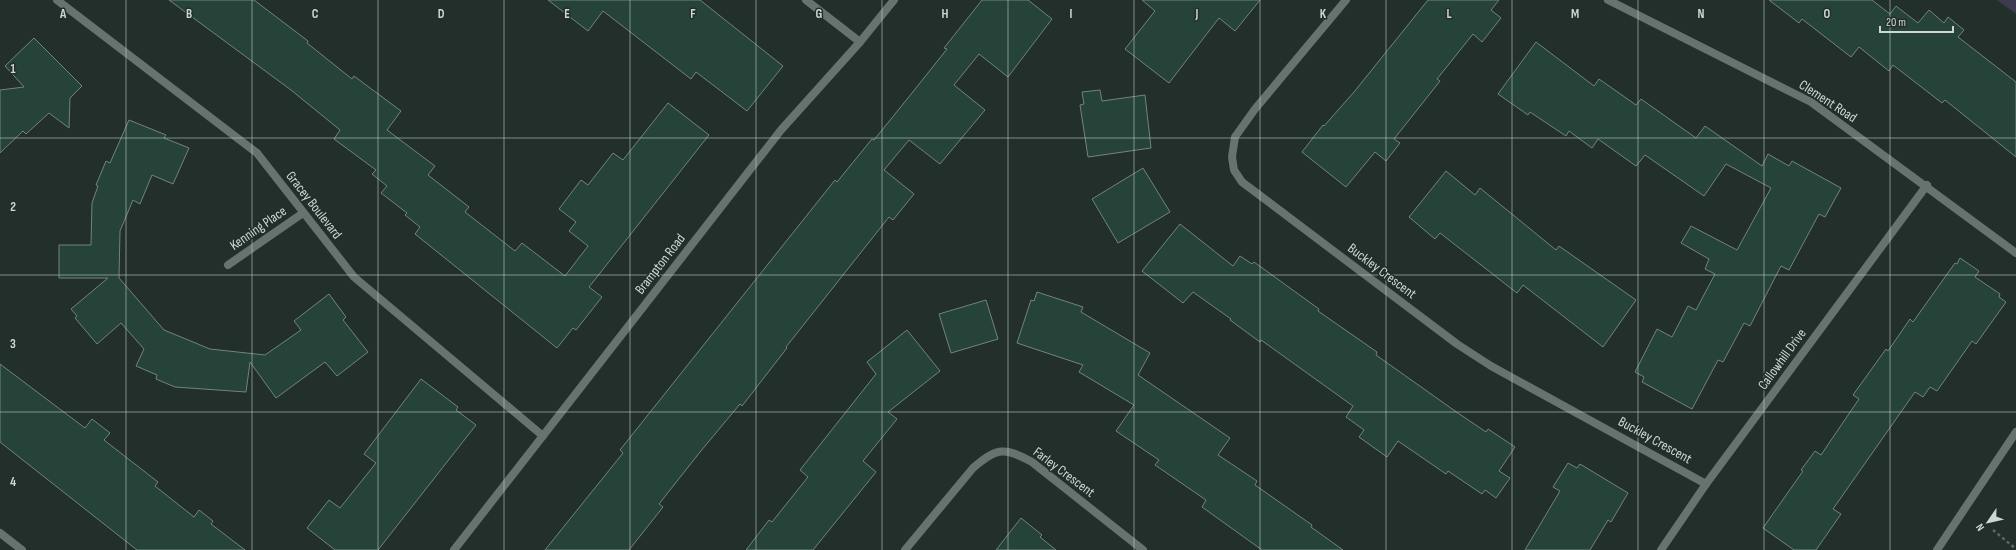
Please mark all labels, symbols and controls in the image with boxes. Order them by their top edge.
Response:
text: A [59,6,67,22]
text: B [186,6,192,22]
text: C [312,6,319,22]
text: D [438,6,445,22]
text: E [564,6,570,22]
text: F [690,6,696,22]
text: G [816,6,823,22]
text: H [942,6,949,22]
text: I [1070,6,1073,22]
text: J [1195,6,1199,22]
text: K [1320,6,1327,22]
text: L [1446,6,1452,22]
text: M [1571,6,1579,22]
text: N [1698,6,1705,22]
text: O [1824,6,1831,22]
scale bar [1880,8,1953,34]
text: 20 m [1886,15,1906,30]
text: 1 [10,61,16,77]
street label: Clement Road [1796,76,1860,126]
street label: Gracey Boulevard [282,168,346,242]
text: 2 [10,199,16,215]
street label: Kenning Place [226,202,290,254]
street label: Brampton Road [631,230,689,297]
street label: Buckley Crescent [1344,240,1420,302]
street label: Callowhill Drive [1754,325,1810,393]
text: 3 [10,336,16,352]
street label: Buckley Crescent [1615,413,1695,467]
street label: Farley Crescent [1030,443,1098,501]
text: 4 [10,474,16,490]
north arrow [1968,502,2008,542]
text: N [1973,521,1987,533]

